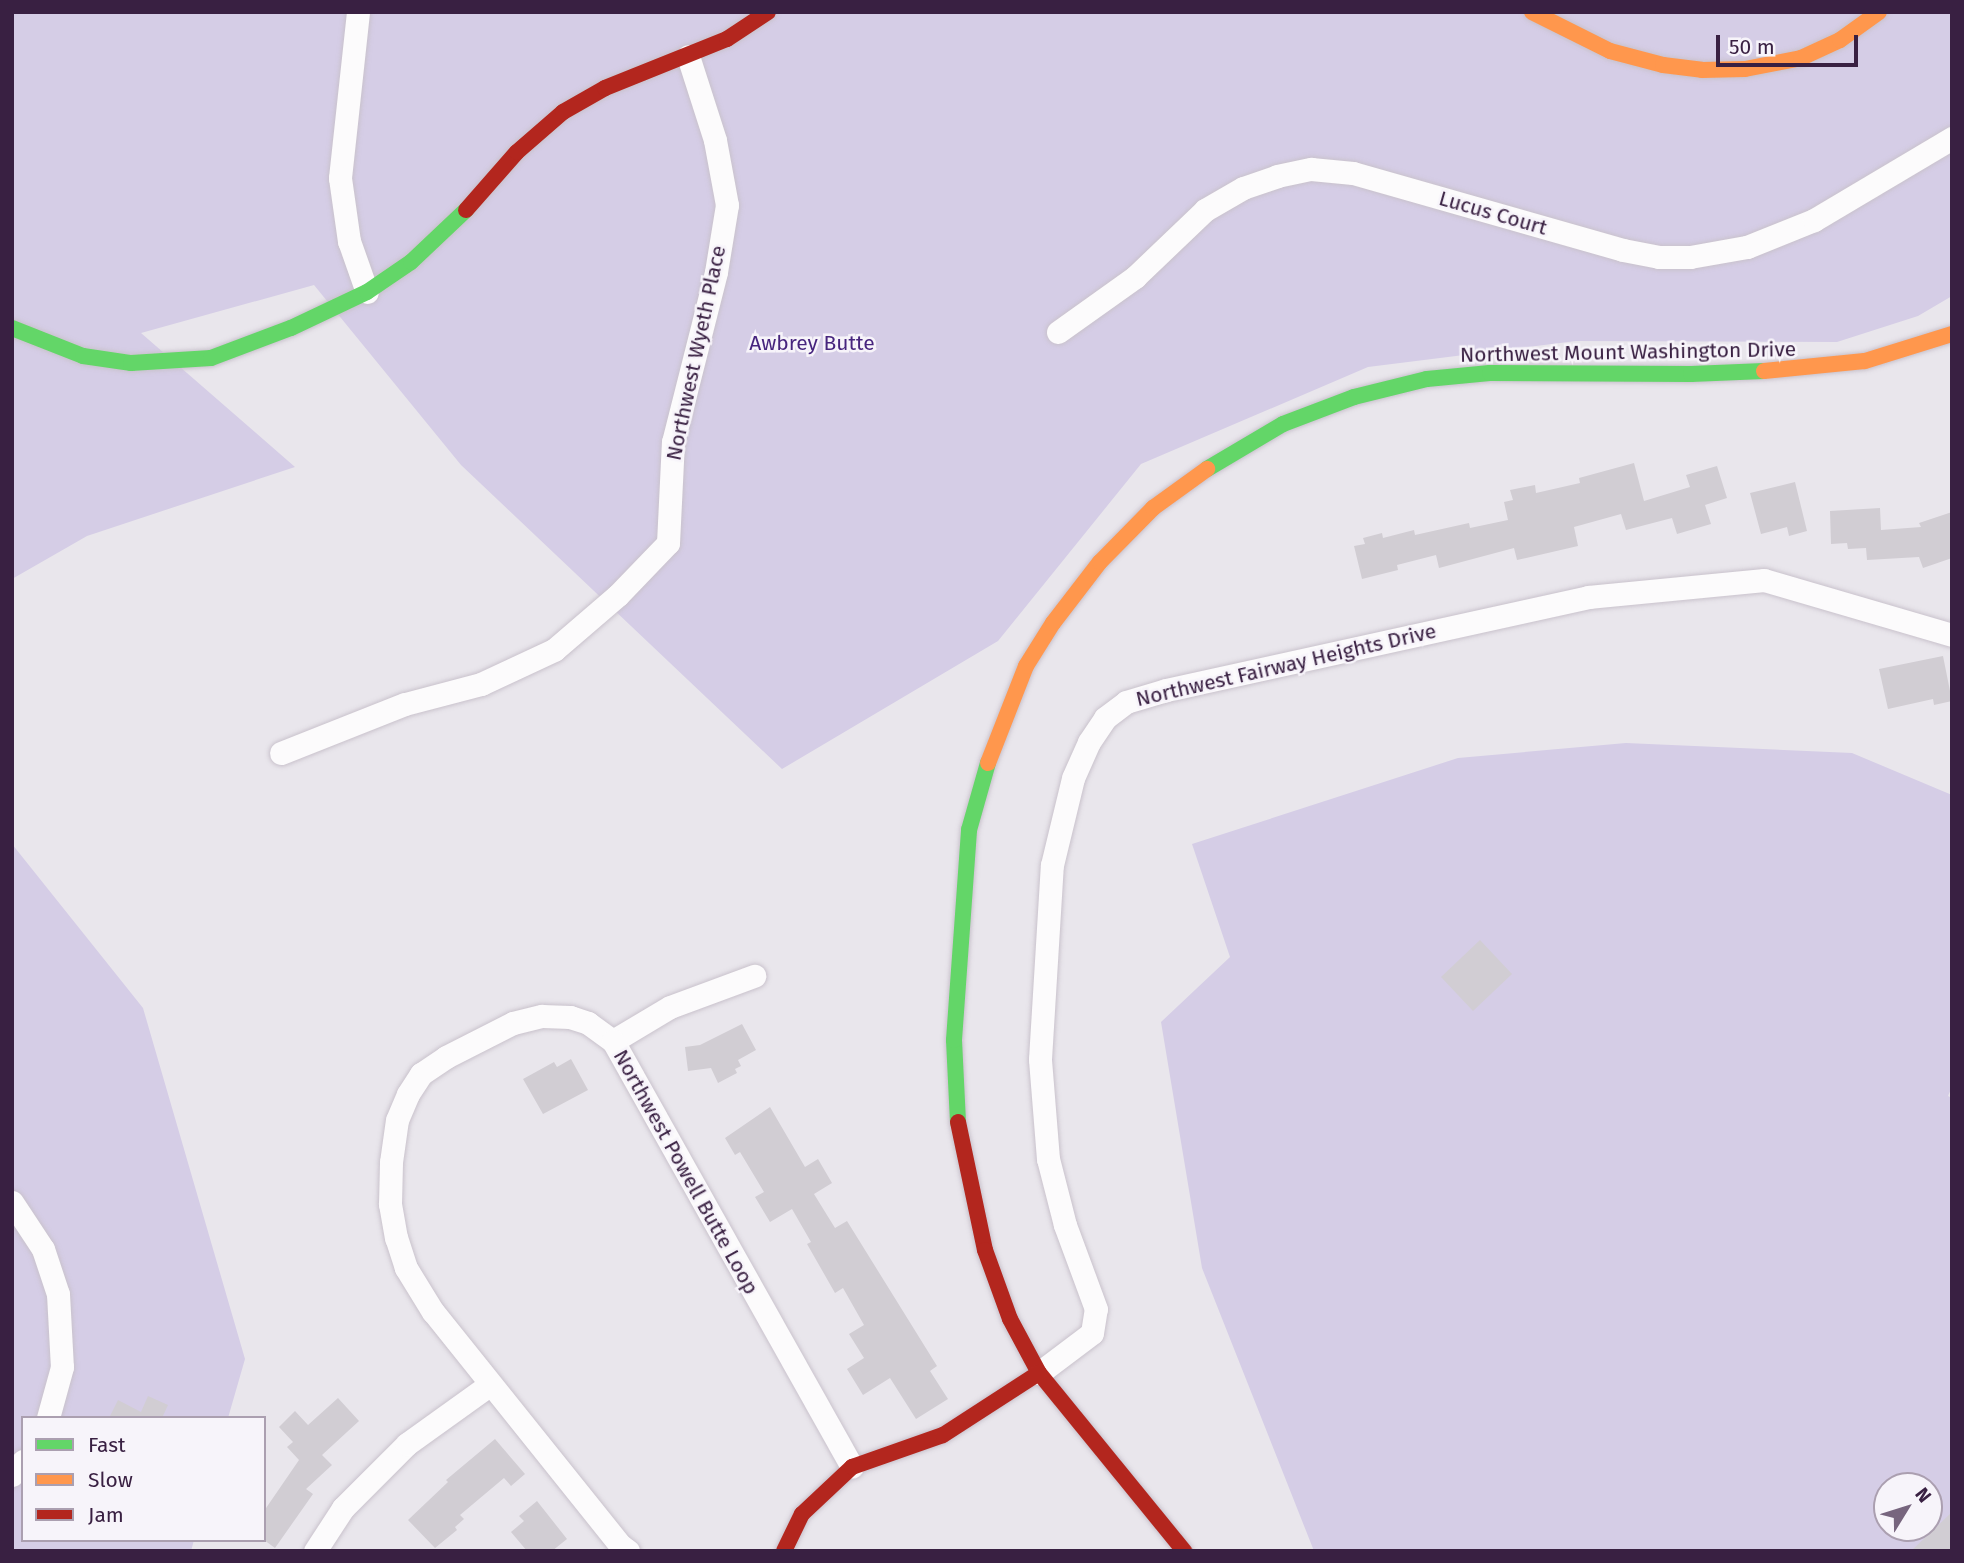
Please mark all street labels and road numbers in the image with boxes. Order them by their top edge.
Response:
street label: Lucus Court [1436,186,1550,240]
street label: Northwest Wyeth Place [661,243,731,463]
street label: Northwest Mount Washington Drive [1460,336,1796,368]
street label: Northwest Fairway Heights Drive [1133,618,1439,712]
street label: Northwest Powell Butte Loop [608,1045,764,1299]

